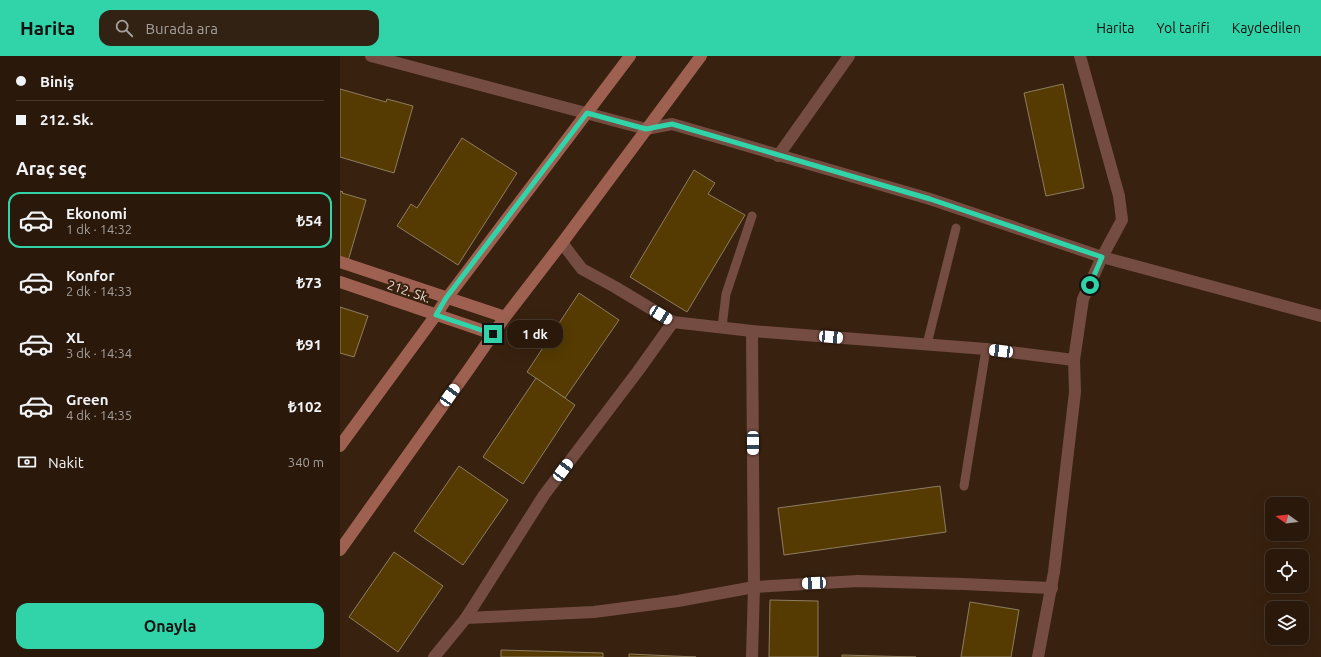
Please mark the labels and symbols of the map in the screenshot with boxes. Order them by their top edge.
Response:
route start [1081,276,1099,294]
street label: 212. Sk. [386,277,432,305]
car [648,304,674,326]
callout: 1 dk [507,320,563,348]
route end [484,325,502,343]
car [819,330,843,344]
car [988,344,1014,358]
car [438,382,462,408]
car [747,431,759,455]
car [551,457,575,483]
north arrow [1265,497,1309,541]
car [802,576,826,590]

